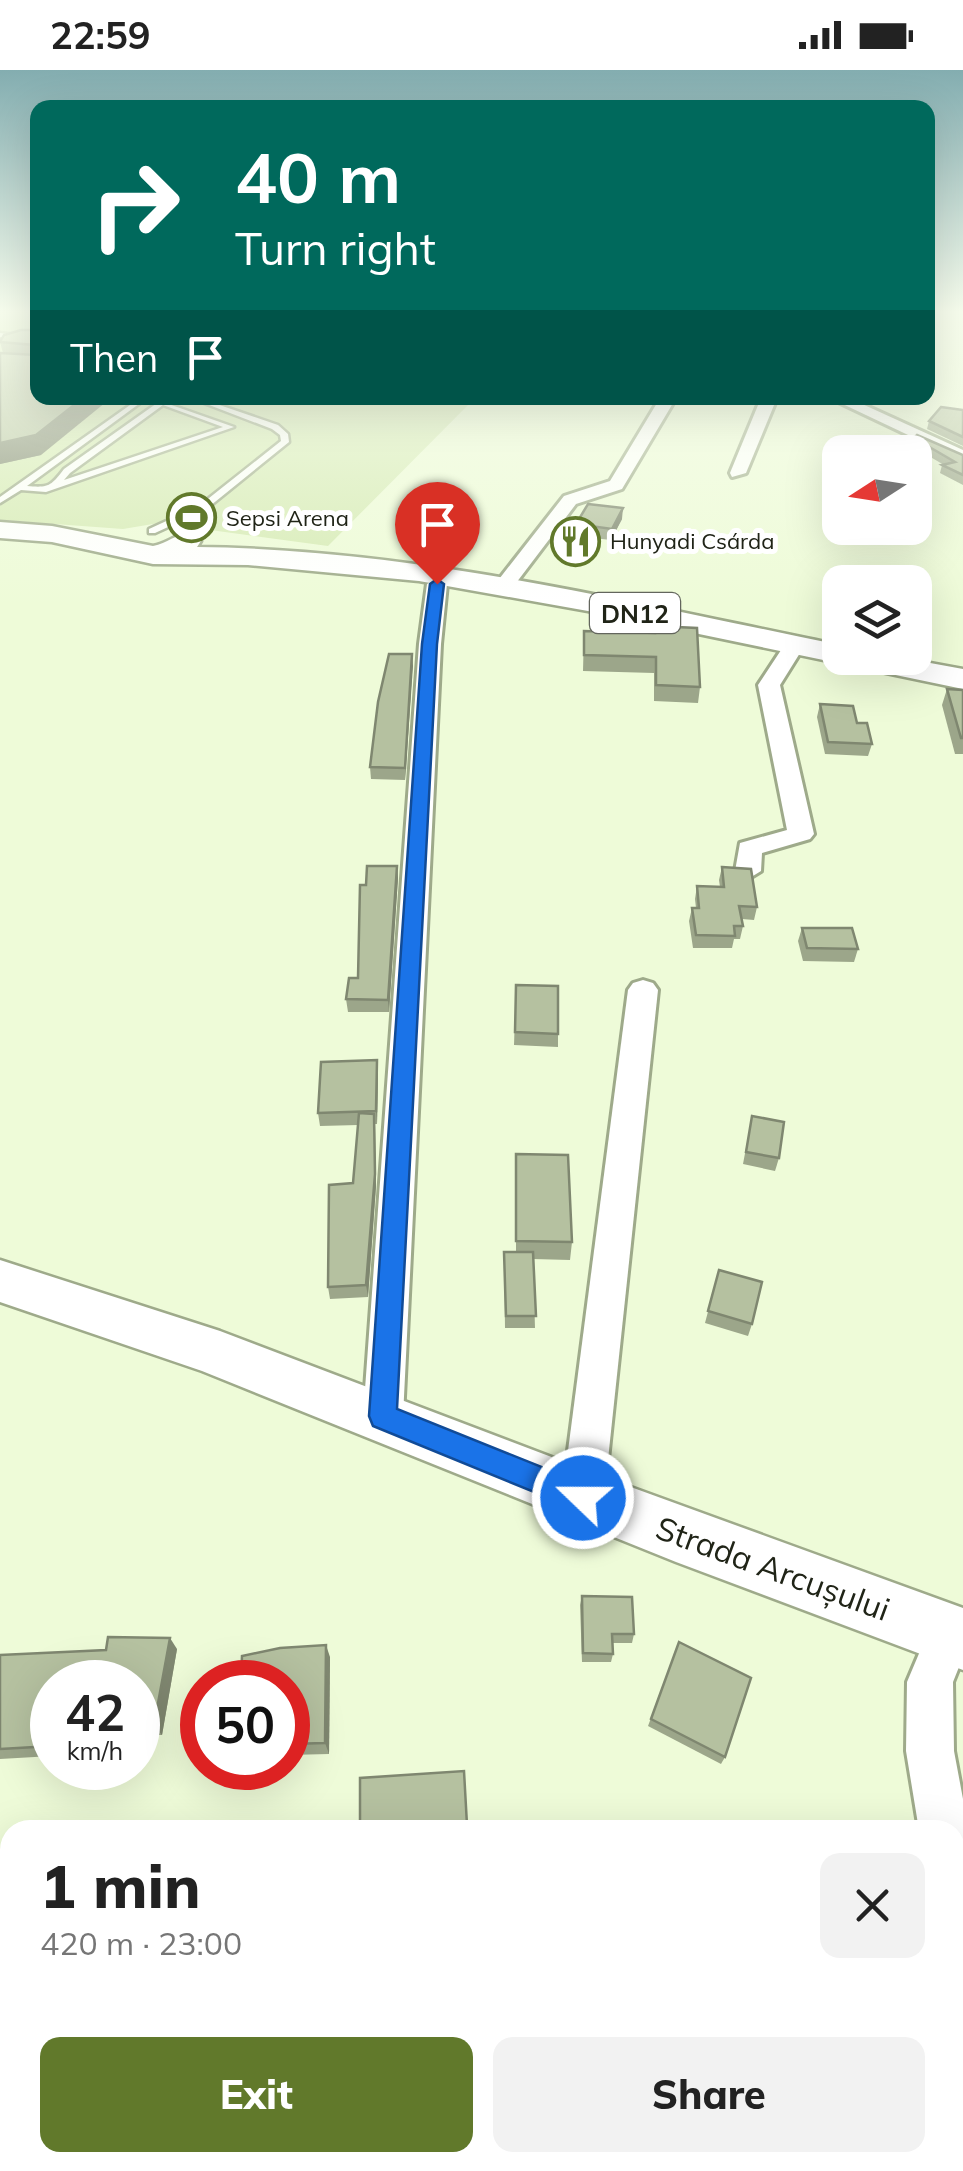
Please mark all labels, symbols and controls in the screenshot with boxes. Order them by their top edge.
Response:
text: 22:59 [50,11,151,59]
text: 40 m [235,133,401,221]
icon: right [70,140,200,270]
text: Turn right [235,220,436,276]
icon: arrive [178,330,233,385]
text: Then [70,334,158,382]
north arrow [822,435,932,545]
map controls [822,435,932,675]
pin [395,482,480,585]
sports icon: Sepsi Arena [165,492,217,544]
icon: arrive [410,497,465,552]
place label: Sepsi Arena [226,504,349,532]
restaurant icon: Hunyadi Csárda [549,515,601,567]
place label: Hunyadi Csárda [610,527,774,555]
button: layers [822,565,932,675]
road number: DN12 [590,593,680,633]
position arrow [531,1446,635,1550]
street label: Strada Arcușului [651,1507,895,1629]
speed limit sign: 50 [180,1660,310,1790]
text: 42 [65,1681,125,1744]
text: km/h [67,1735,123,1766]
text: 1 min [40,1848,201,1923]
button: close [820,1853,925,1958]
text: 420 m · 23:00 [40,1923,242,1963]
button: Exit [40,2037,473,2152]
button: Share [493,2037,925,2152]

